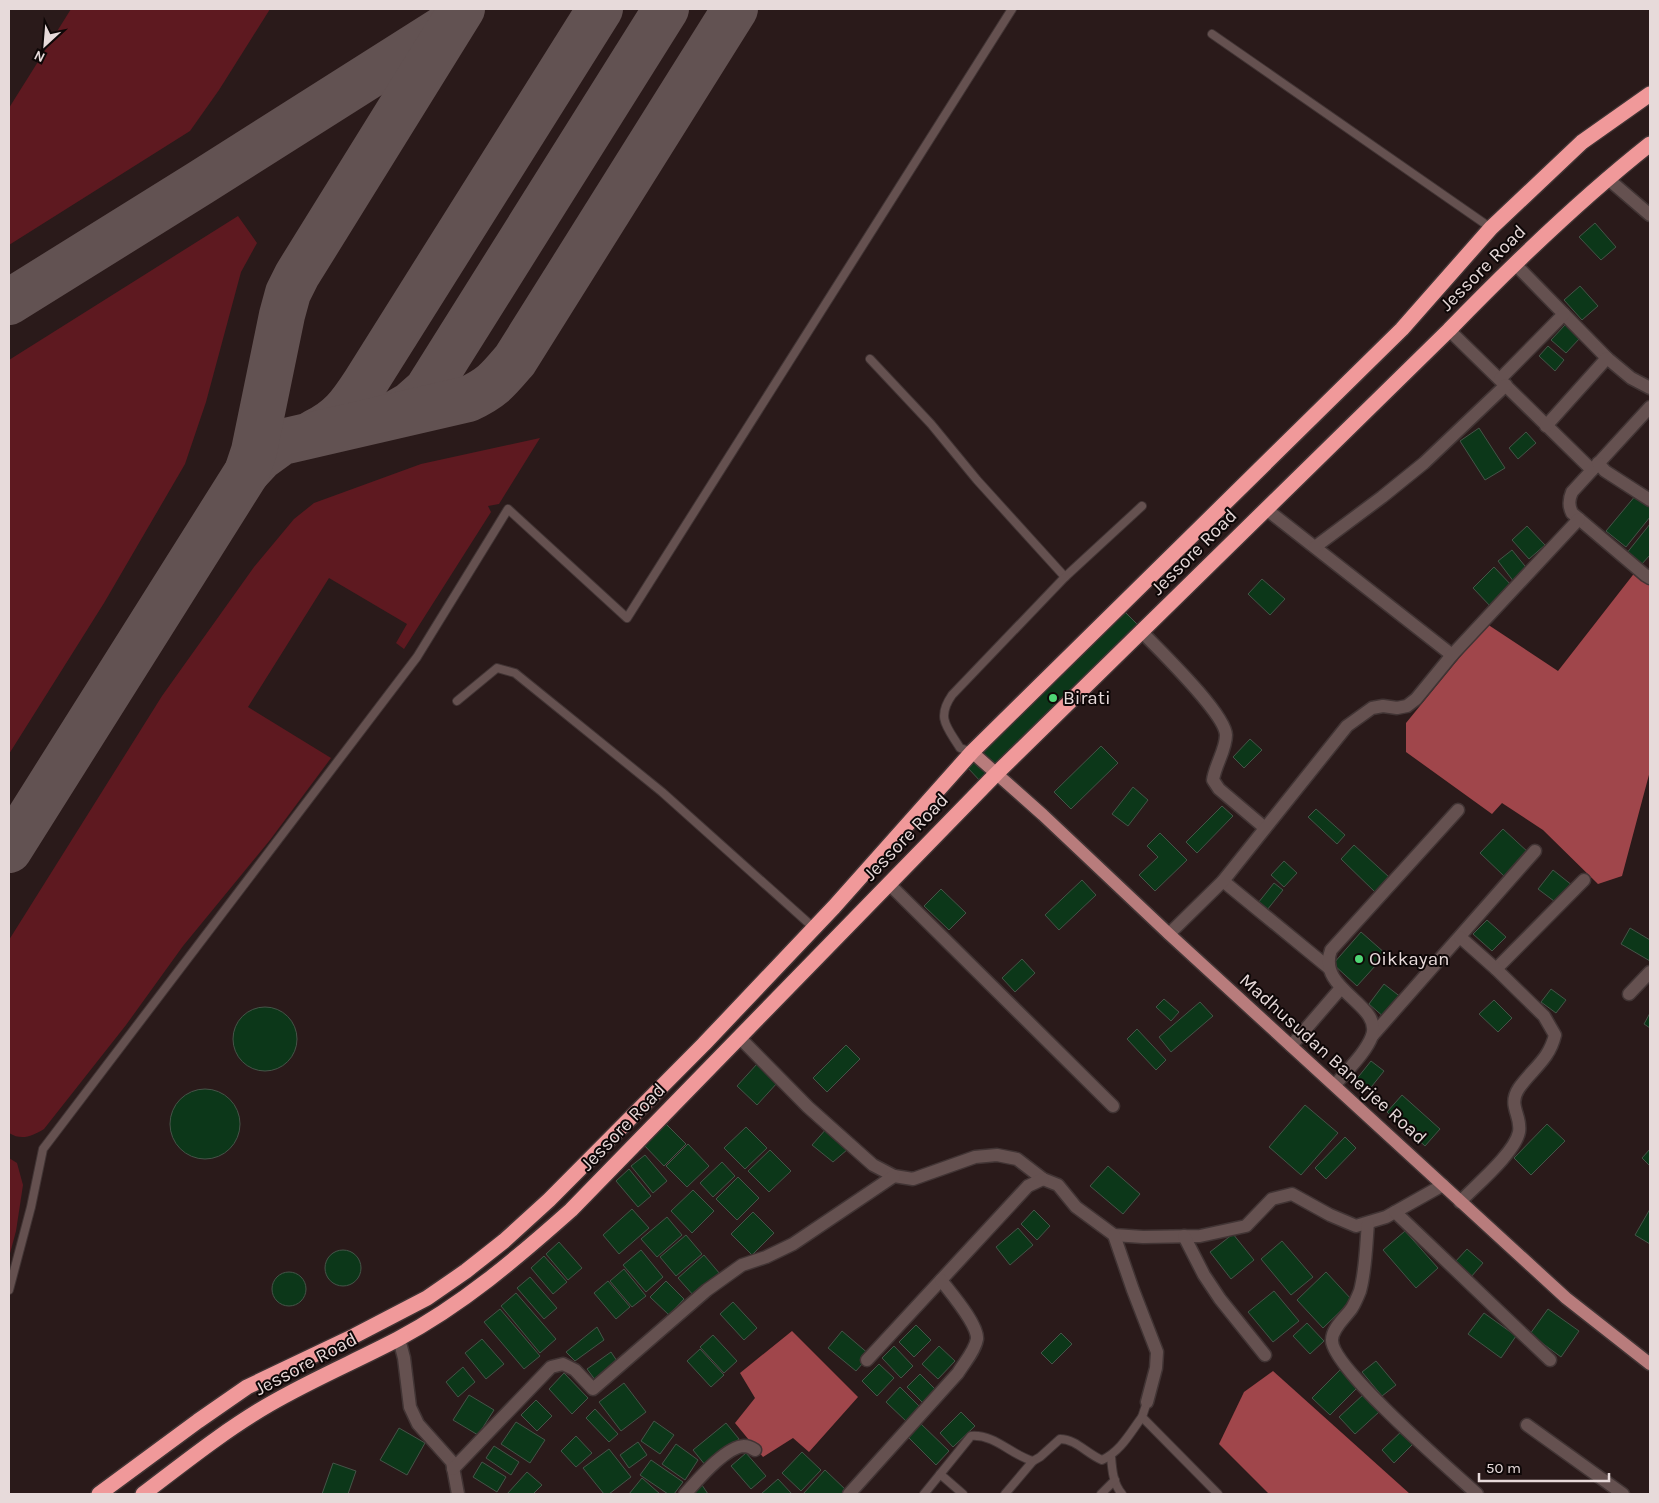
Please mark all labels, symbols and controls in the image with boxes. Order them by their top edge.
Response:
north arrow [20,20,70,70]
text: N [31,46,48,66]
street label: Jessore Road [1435,220,1531,316]
street label: Jessore Road [1146,504,1242,600]
place label: Birati [1063,687,1111,709]
marker: Birati [1047,692,1059,704]
street label: Jessore Road [859,789,953,885]
place label: Oikkayan [1369,948,1450,970]
marker: Oikkayan [1353,953,1365,965]
street label: Madhusudan Banerjee Road [1235,969,1431,1149]
street label: Jessore Road [576,1079,670,1175]
street label: Jessore Road [251,1328,361,1400]
scale bar [1479,1450,1609,1482]
text: 50 m [1486,1459,1521,1477]

